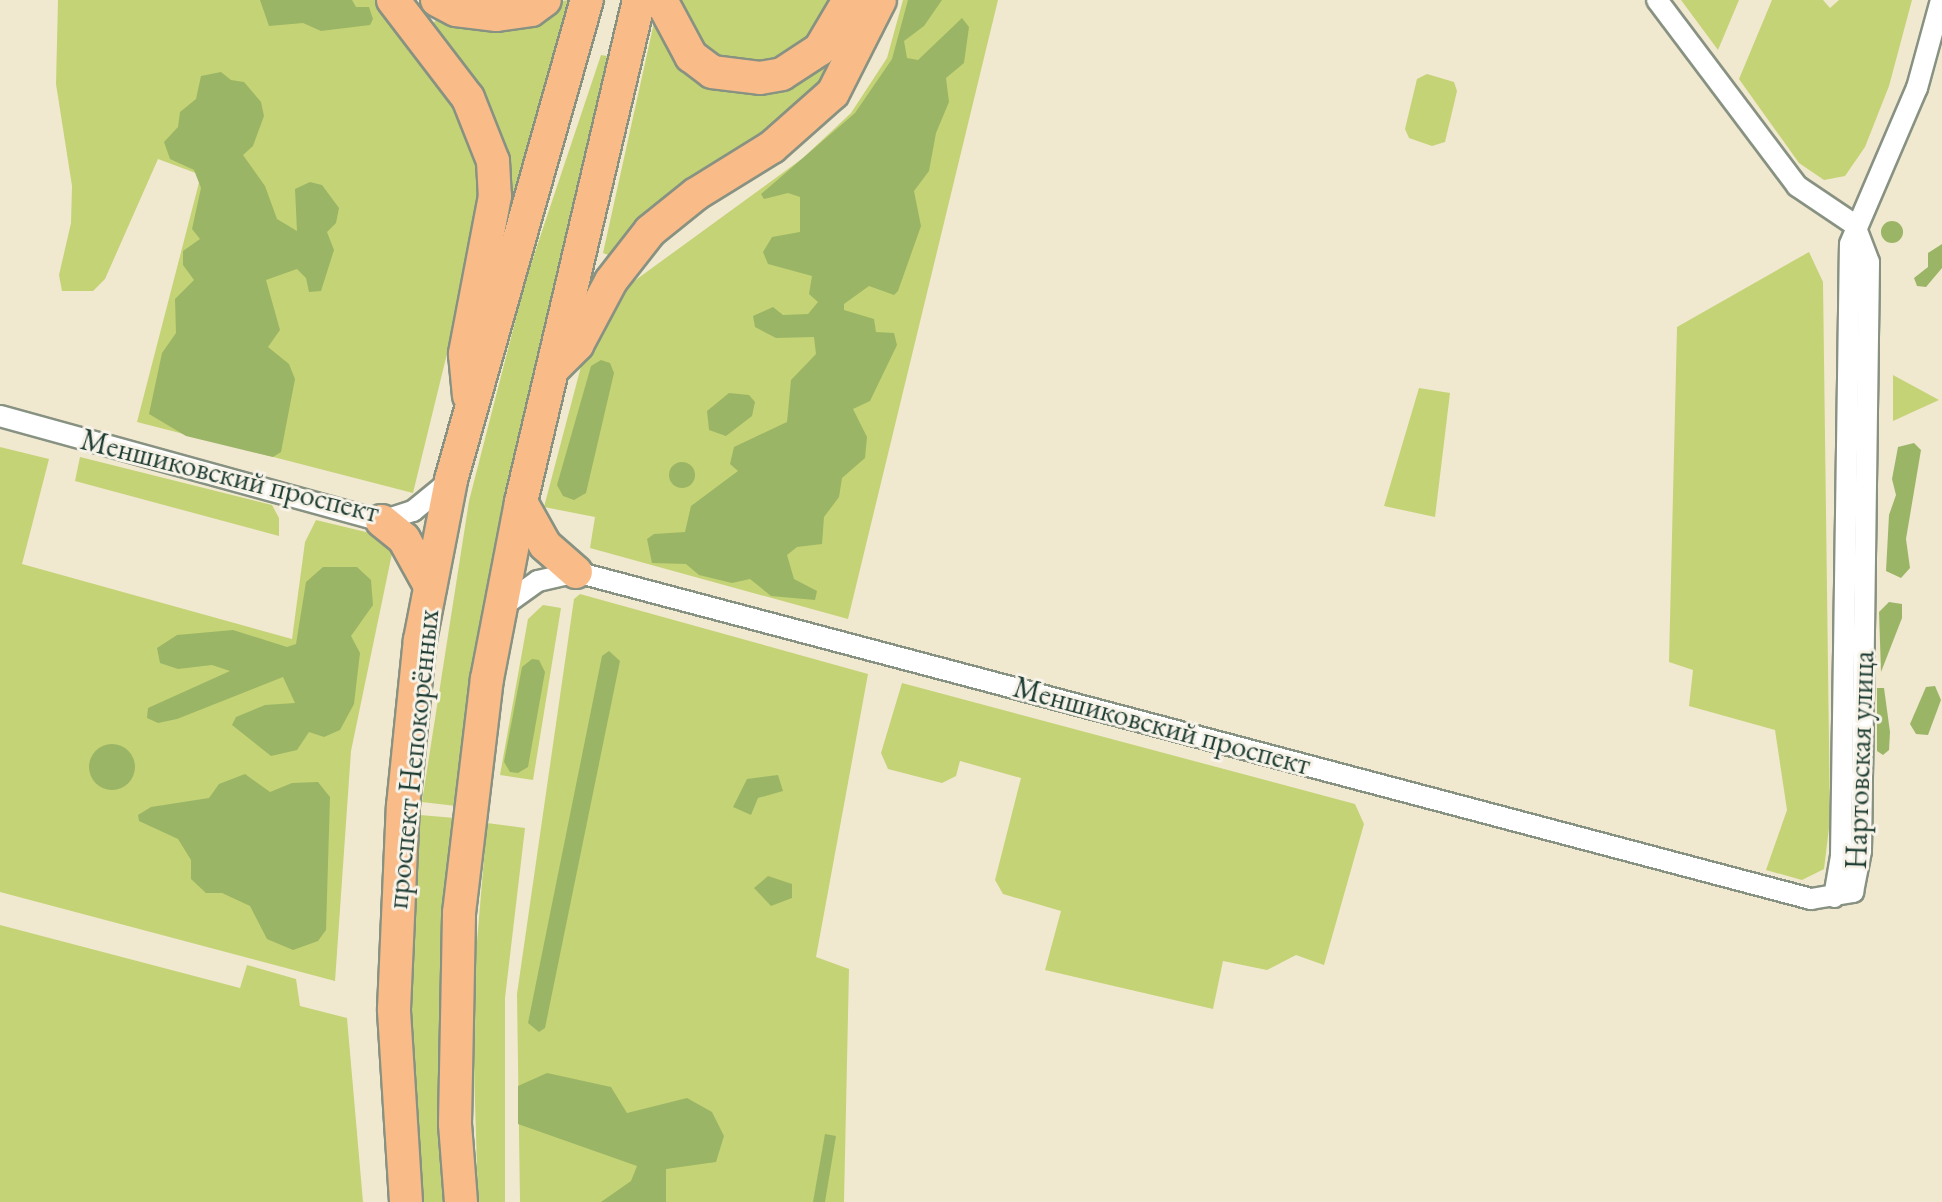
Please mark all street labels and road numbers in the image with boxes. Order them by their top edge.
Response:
street label: Меншиковский проспект [77,422,383,530]
street label: проспект Непокорённых [379,607,447,911]
street label: Нартовская улица [1838,650,1882,870]
street label: Меншиковский проспект [1009,669,1315,783]

